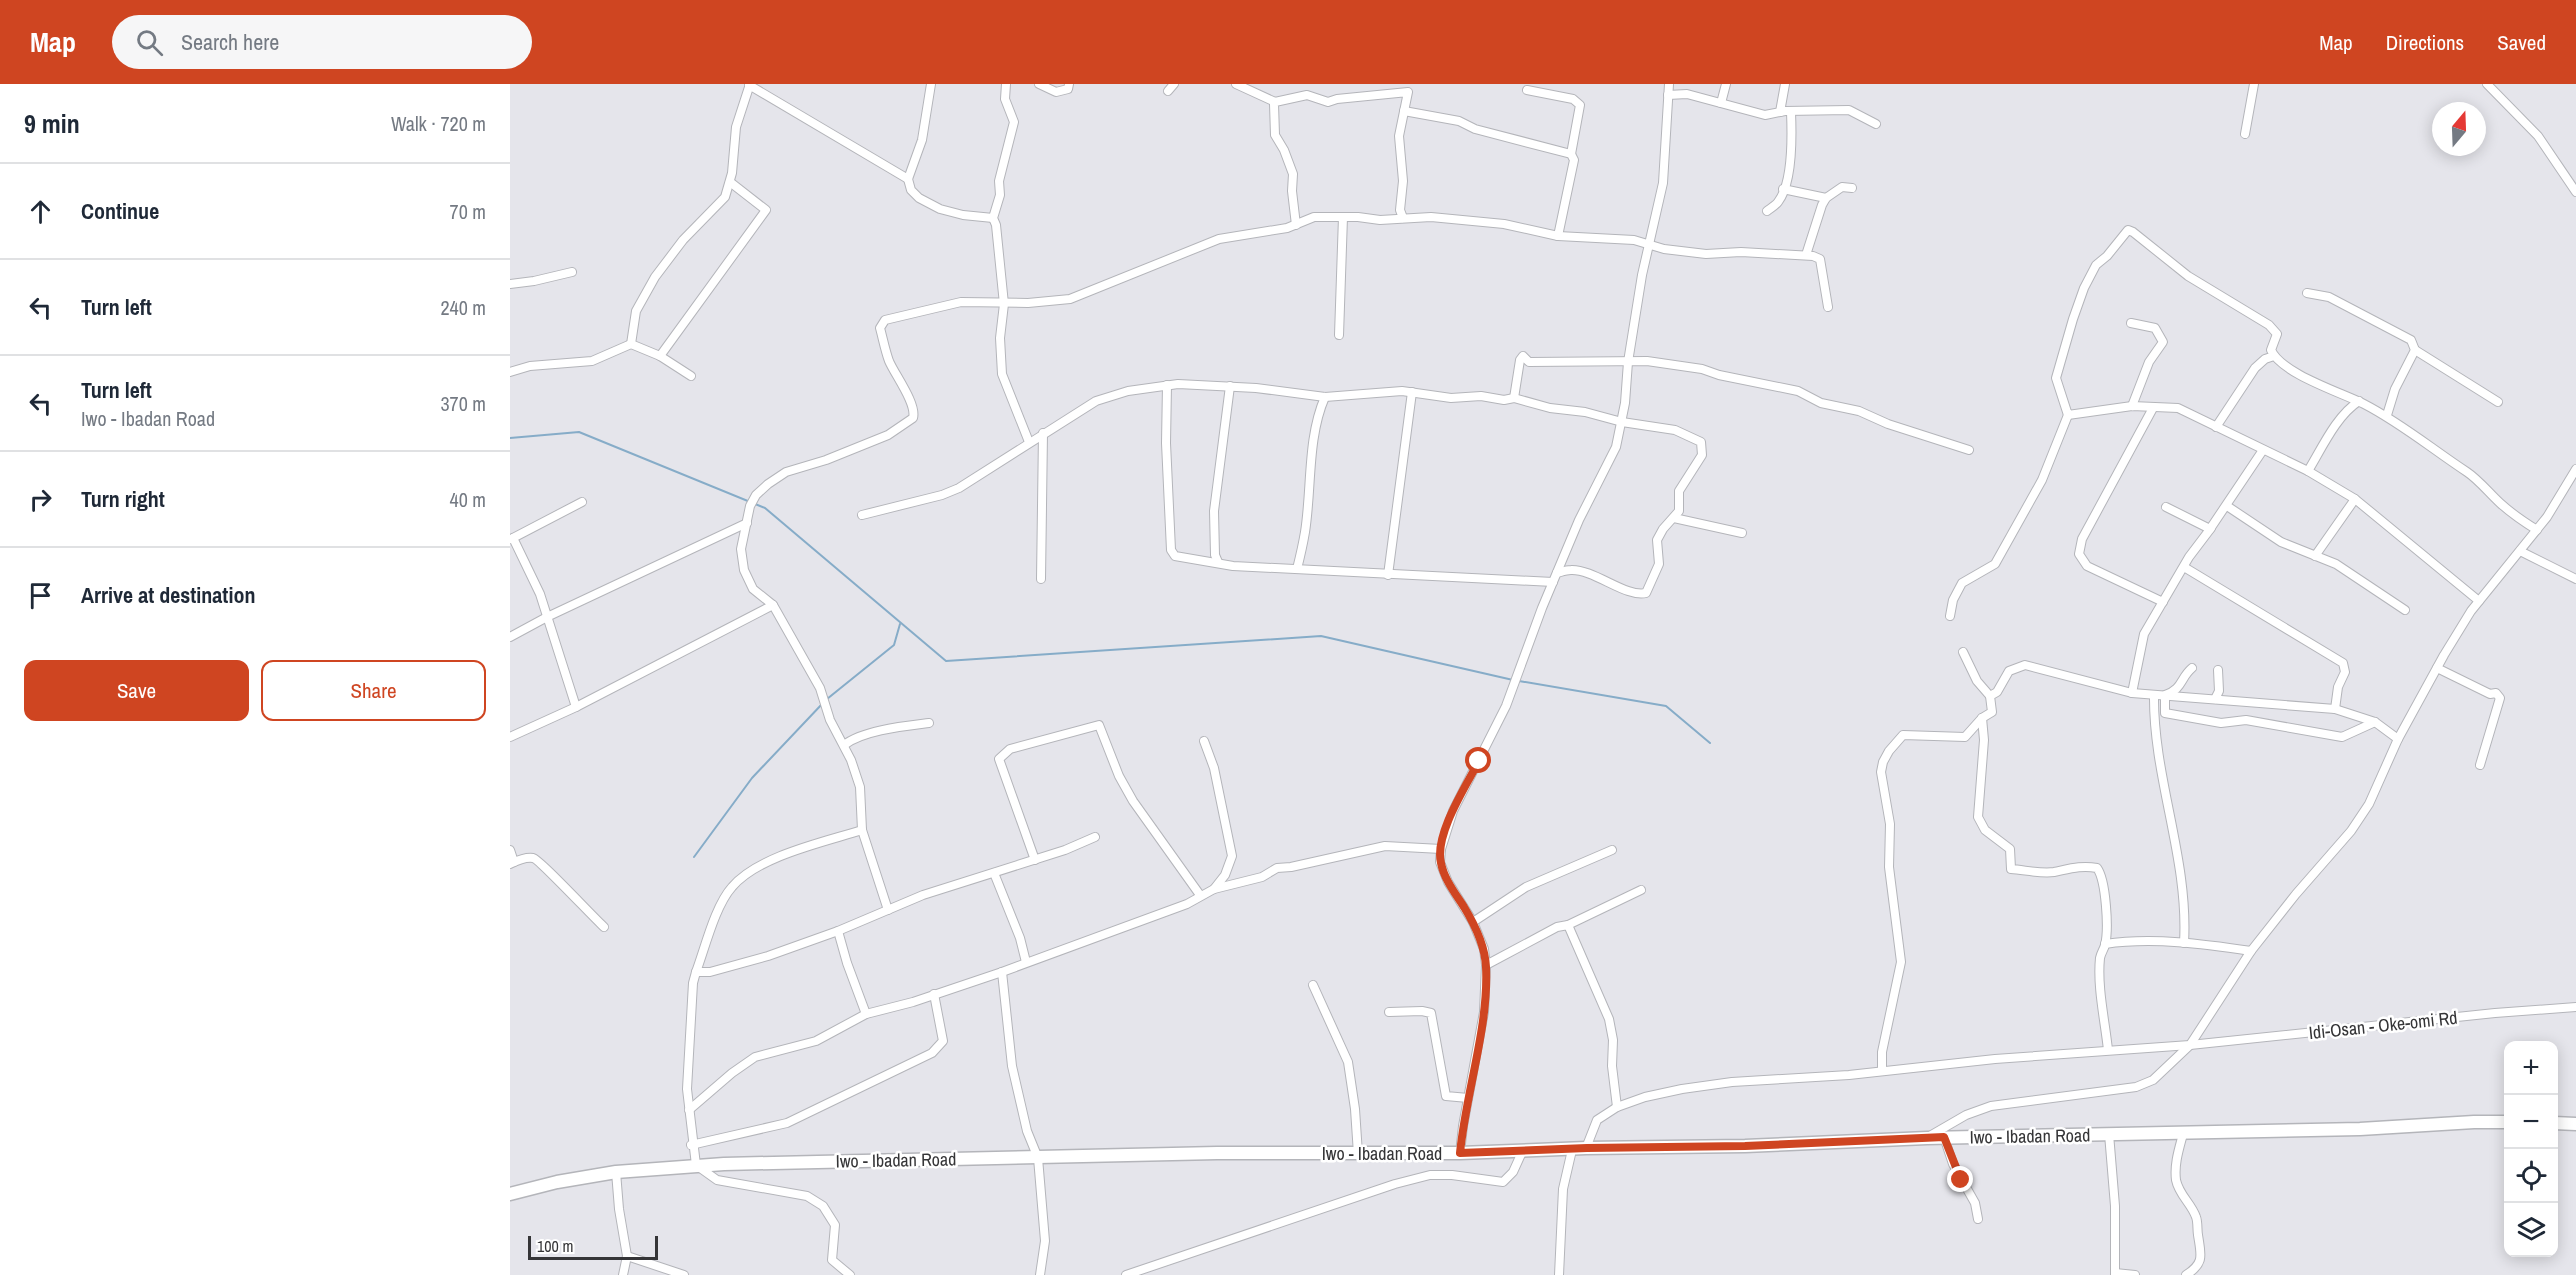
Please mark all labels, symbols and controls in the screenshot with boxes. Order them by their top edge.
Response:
search box [112,15,532,69]
text: Map [30,23,76,61]
icon: search [133,26,166,59]
text: Search here [181,27,279,57]
text: Map [2319,28,2353,57]
text: Directions [2386,28,2464,57]
text: Saved [2497,28,2546,57]
north arrow [2432,102,2486,156]
text: 9 min [24,106,80,141]
text: Walk · 720 m [391,110,486,137]
icon: ahead [24,195,57,228]
text: Continue [81,196,159,226]
text: 70 m [450,198,486,225]
icon: left [24,291,57,324]
text: Turn left [81,292,152,322]
text: 240 m [440,294,486,321]
text: Turn left [81,375,152,405]
icon: left [24,387,57,420]
text: 370 m [440,390,486,417]
text: Iwo - Ibadan Road [81,405,215,432]
icon: right [24,483,57,516]
text: Turn right [81,484,165,514]
text: 40 m [450,486,486,513]
icon: arrive [24,579,57,612]
text: Arrive at destination [81,580,255,610]
button: Save [24,660,249,721]
button: Share [261,660,486,721]
route start [1465,747,1491,773]
street label: Idi-Osan - Oke-omi Rd [2307,1005,2459,1045]
map controls [2504,1041,2558,1257]
button: + [2504,1041,2558,1095]
button: − [2504,1095,2558,1149]
street label: Iwo - Ibadan Road [1969,1122,2091,1150]
street label: Iwo - Ibadan Road [1322,1141,1442,1166]
street label: Iwo - Ibadan Road [835,1146,957,1174]
button: locate [2504,1149,2558,1203]
route end [1947,1166,1973,1192]
button: layers [2504,1203,2558,1257]
scale bar [528,1233,658,1260]
text: 100 m [537,1235,573,1257]

